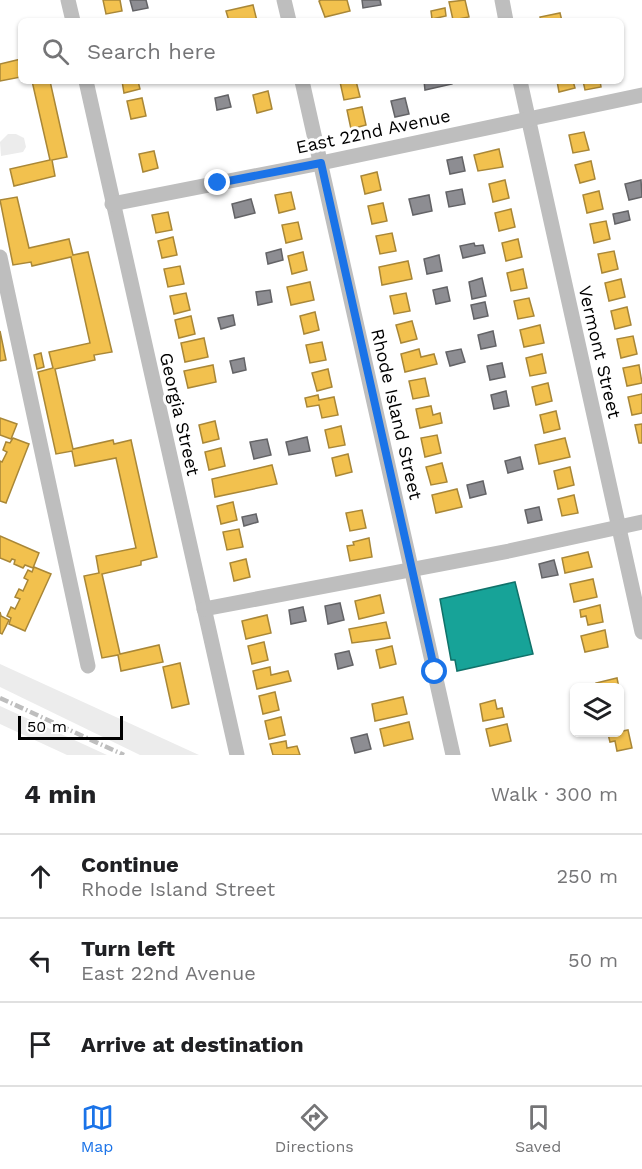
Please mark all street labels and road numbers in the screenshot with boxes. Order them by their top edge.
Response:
street label: East 22nd Avenue [294,104,452,158]
street label: Vermont Street [575,284,626,421]
street label: Rhode Island Street [367,327,427,502]
street label: Georgia Street [156,350,204,478]

